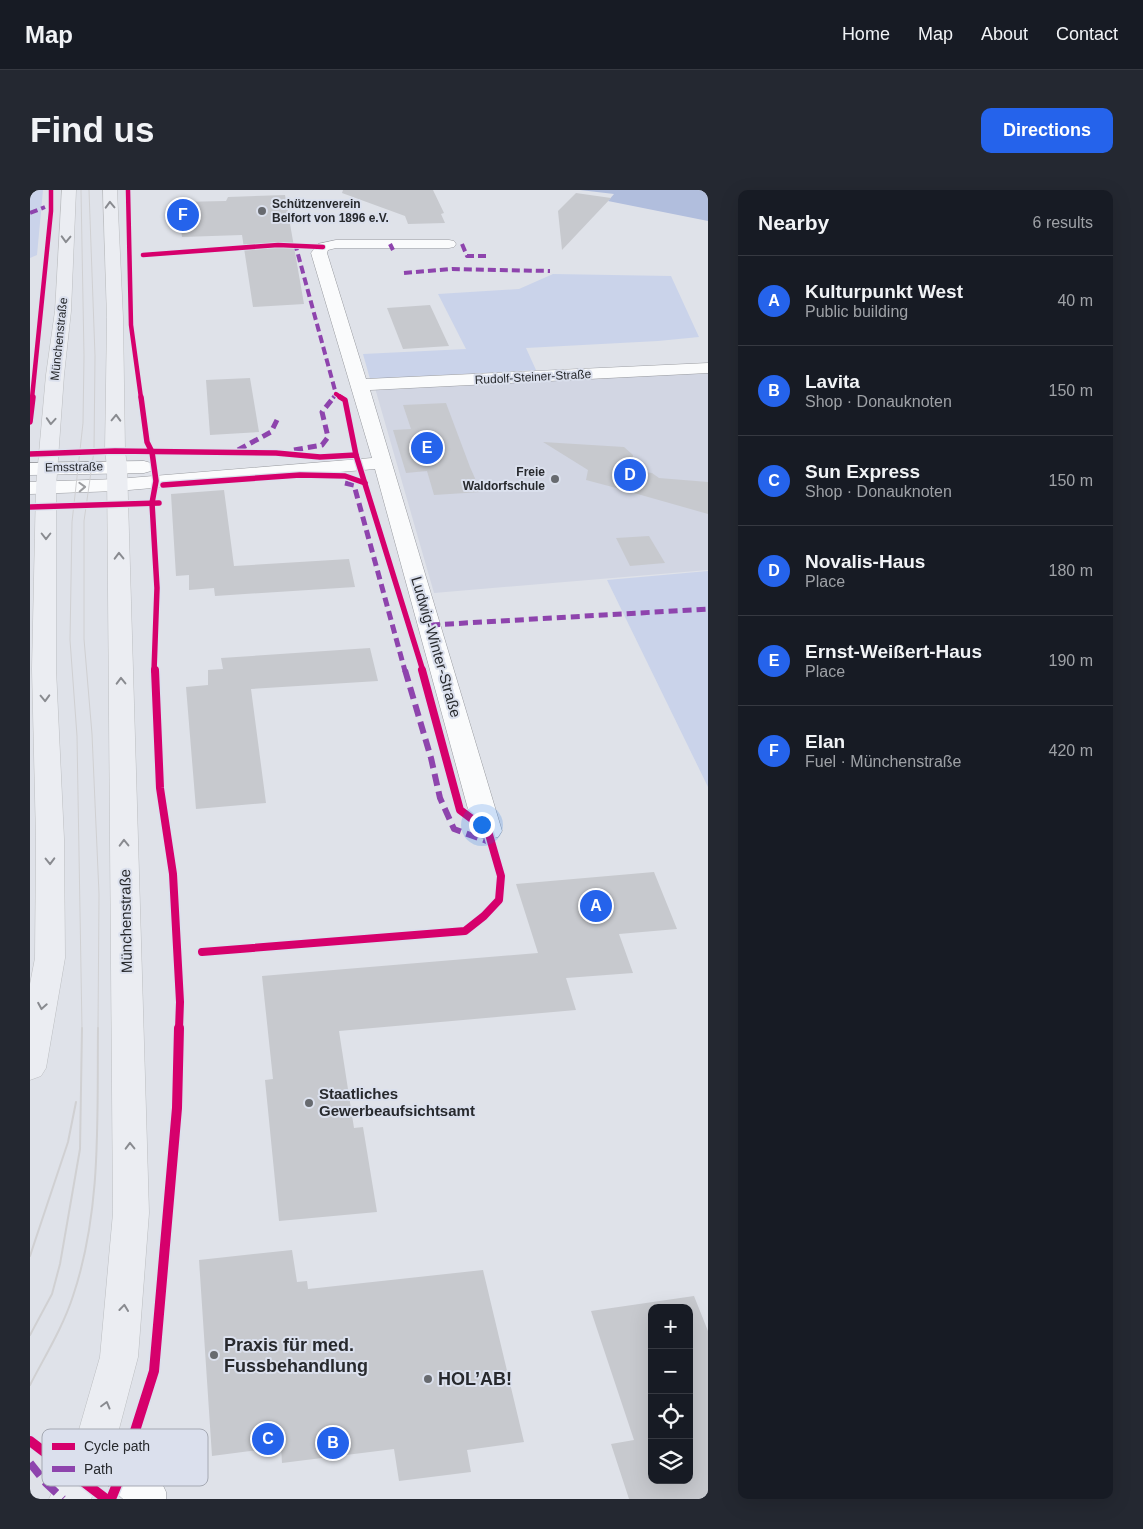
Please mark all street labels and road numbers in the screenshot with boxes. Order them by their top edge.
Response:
street label: Münchenstraße [48,296,70,381]
street label: Rudolf-Steiner-Straße [474,367,592,387]
street label: Emsstraße [45,459,103,475]
street label: Ludwig-Winter-Straße [408,574,465,719]
street label: Münchenstraße [116,869,135,973]

